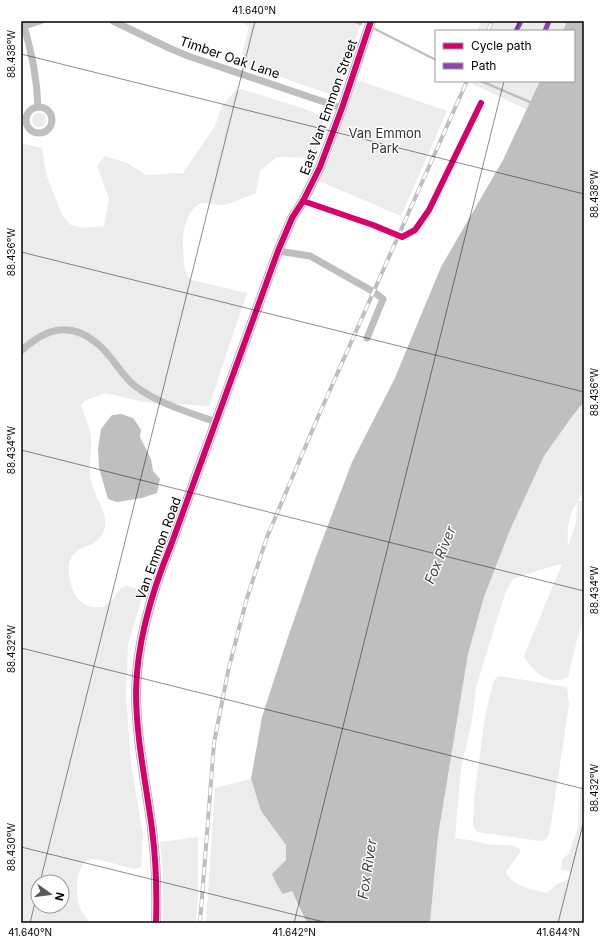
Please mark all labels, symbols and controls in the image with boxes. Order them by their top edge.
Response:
text: 41.640°N [232,4,276,16]
text: 88.438°W [5,30,17,78]
legend [435,30,575,82]
street label: Timber Oak Lane [178,32,282,82]
street label: East Van Emmon Street [296,37,360,177]
text: Cycle path [471,38,532,53]
text: Path [471,58,496,73]
park label: Van Emmon Park [348,125,422,156]
text: 88.438°W [588,170,600,218]
text: 88.436°W [5,228,17,276]
text: 88.436°W [588,368,600,416]
text: 88.434°W [5,426,17,474]
street label: Van Emmon Road [132,495,184,601]
water label: Fox River [420,523,459,586]
text: 88.434°W [588,566,600,614]
text: 88.432°W [5,625,17,673]
text: 88.432°W [588,764,600,812]
text: 88.430°W [5,823,17,871]
water label: Fox River [353,837,380,900]
north arrow [30,874,70,914]
text: N [52,891,68,902]
text: 41.640°N [8,926,52,938]
text: 41.642°N [272,926,316,938]
text: 41.644°N [536,926,580,938]

